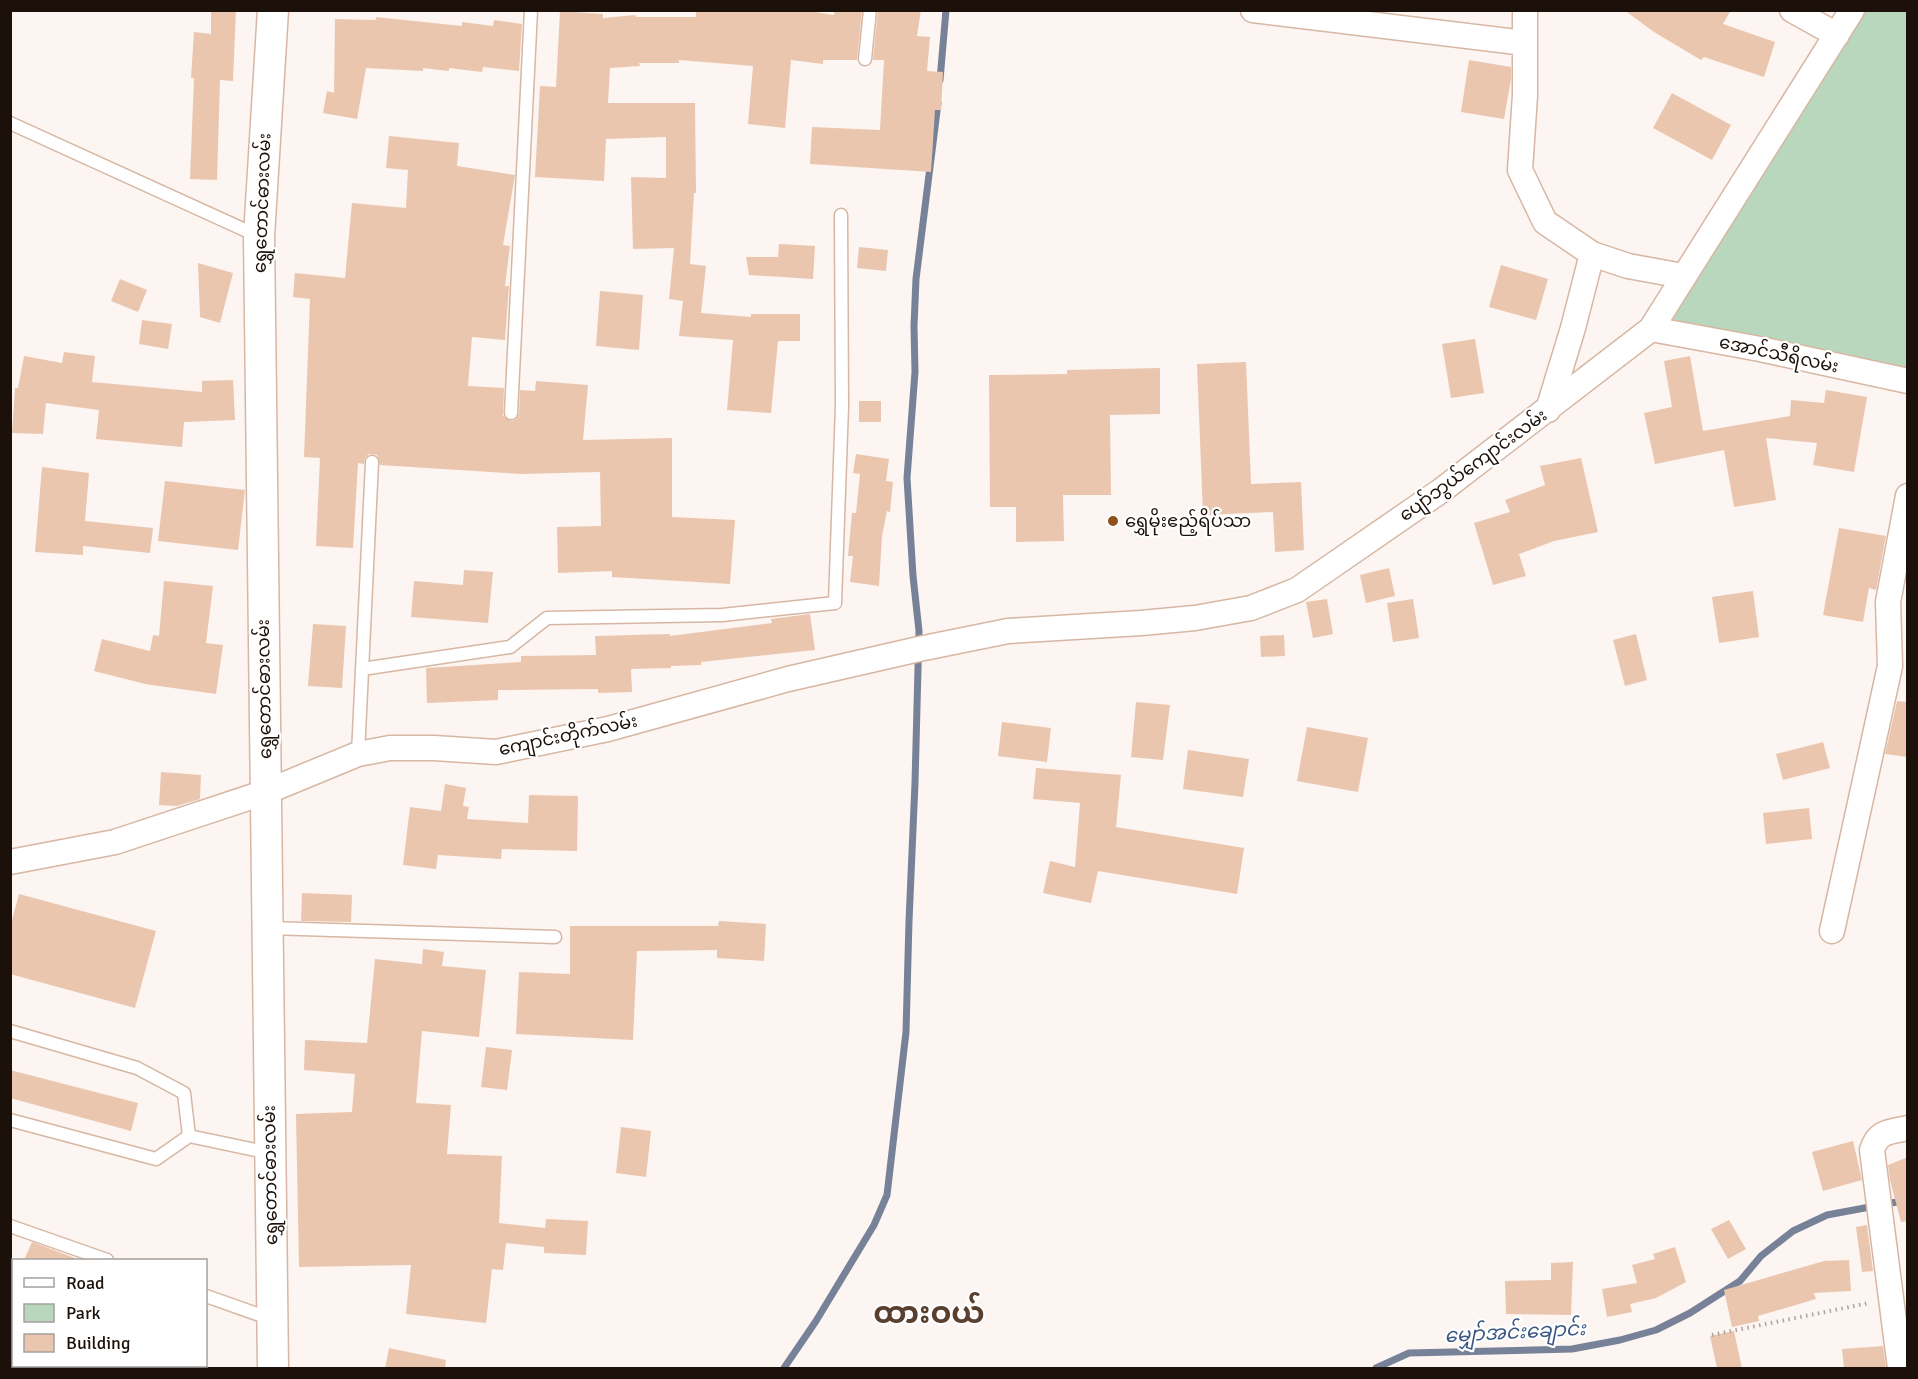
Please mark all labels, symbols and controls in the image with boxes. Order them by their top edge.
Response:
street label: ရွှေတောင်ဓားလမ်း [247,133,279,273]
street label: အောင်သီရိလမ်း [1716,328,1841,381]
street label: ပျော်ဘွယ်ကျောင်းလမ်း [1394,402,1554,529]
place label: ရွှေမိုးဧည့်ရိပ်သာ [1125,507,1251,536]
marker: ရွှေမိုးဧည့်ရိပ်သာ [1106,514,1120,528]
street label: ရွှေတောင်ဓားလမ်း [250,619,280,759]
street label: ကျောင်းတိုက်လမ်း [496,707,640,764]
street label: ရွှေတောင်ဓားလမ်း [256,1105,286,1245]
legend [12,1259,207,1367]
text: Road [66,1272,105,1294]
district label: ထားဝယ် [873,1292,985,1332]
text: Park [66,1302,101,1324]
water label: မျှော်အင်းချောင်း [1444,1314,1588,1352]
text: Building [66,1332,130,1354]

